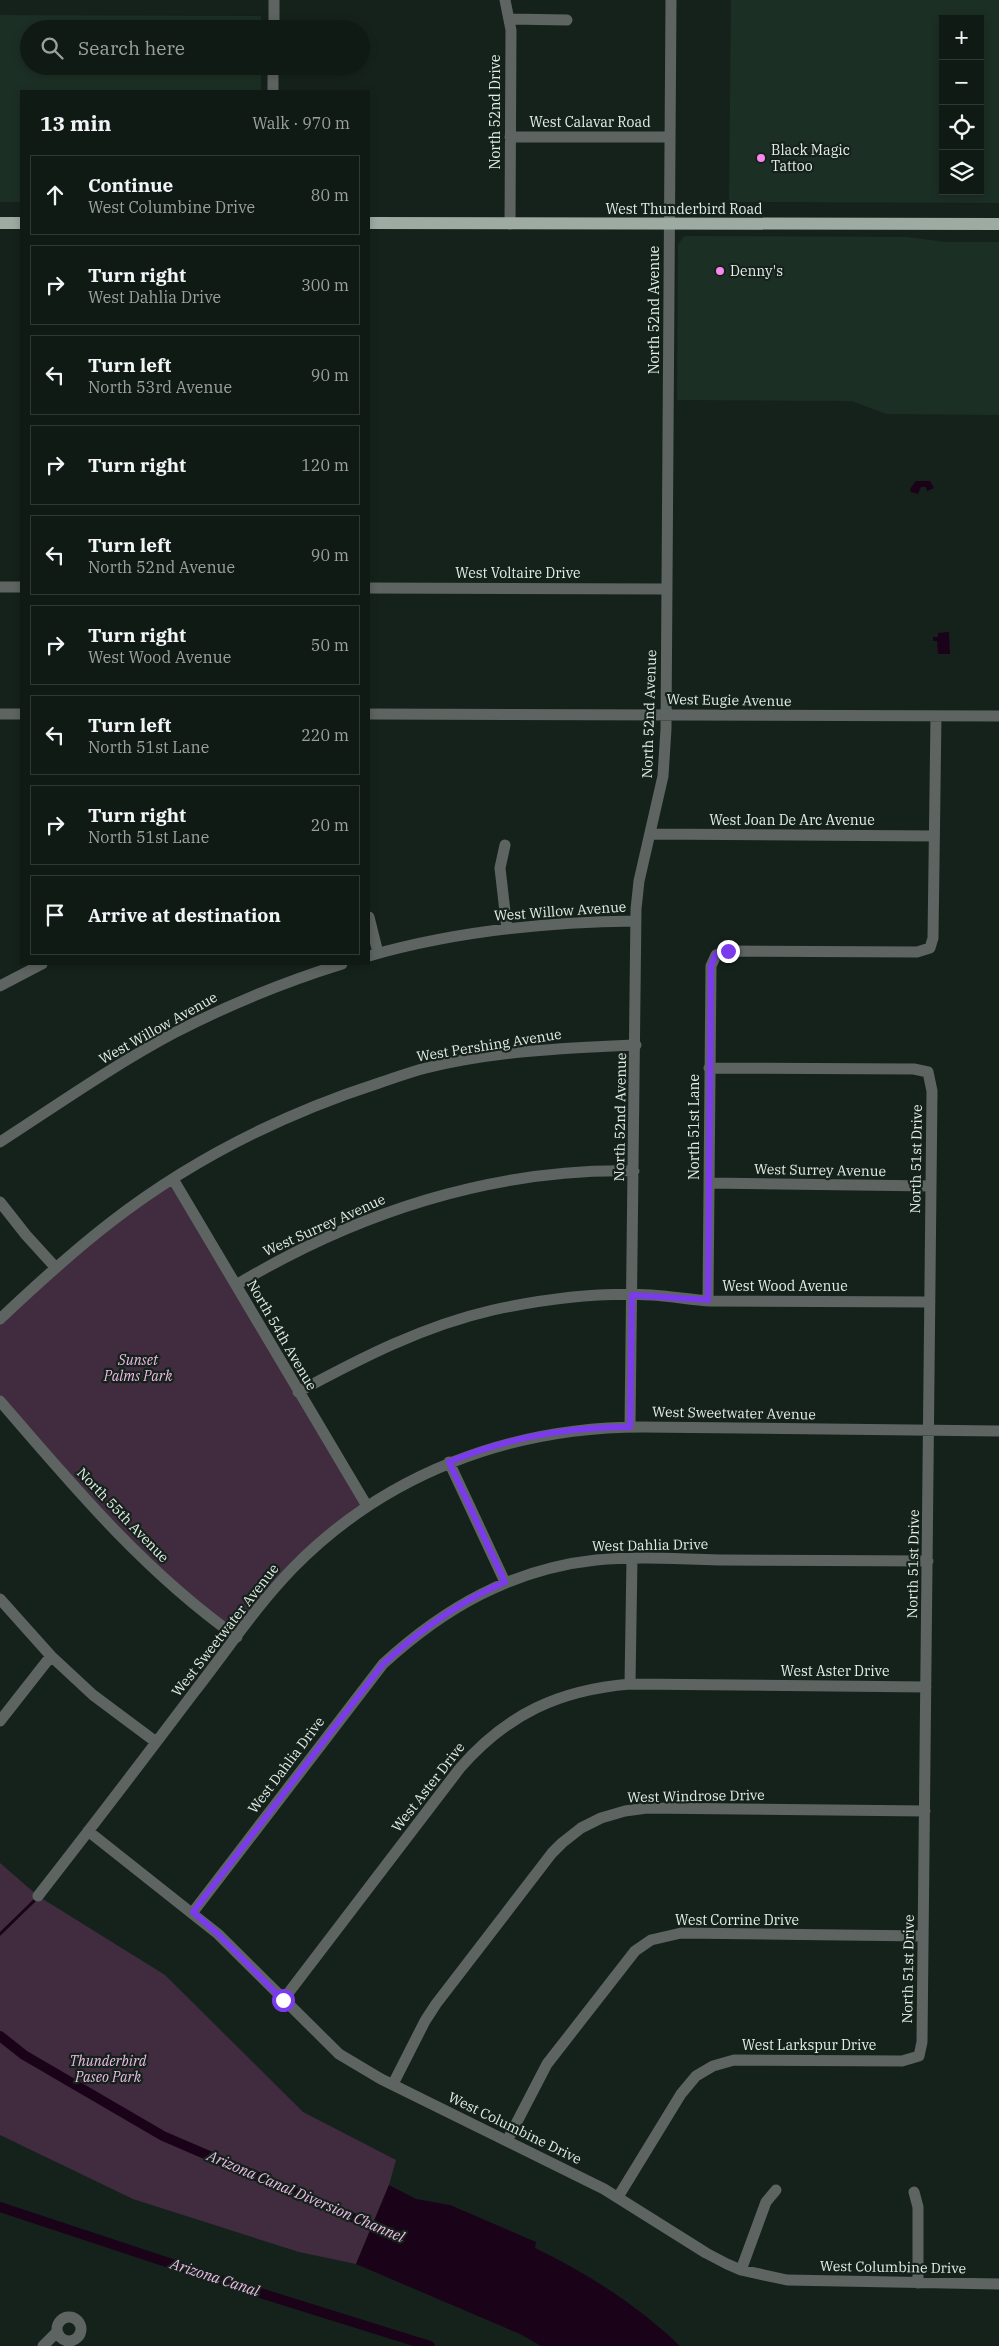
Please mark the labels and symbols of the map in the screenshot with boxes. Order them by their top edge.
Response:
street label: North 52nd Drive [486,55,504,169]
street label: West Calavar Road [529,113,651,131]
place label: Black Magic Tattoo [771,141,850,175]
marker: Black Magic Tattoo [755,152,767,164]
street label: West Thunderbird Road [605,200,763,218]
street label: North 52nd Avenue [645,246,663,374]
place label: Denny's [730,262,783,280]
marker: Denny's [714,265,726,277]
street label: West Voltaire Drive [455,564,581,582]
street label: North 52nd Avenue [638,649,660,779]
street label: West Eugie Avenue [666,690,792,710]
street label: West Joan De Arc Avenue [709,811,875,829]
street label: West Willow Avenue [493,897,627,925]
route end [717,940,740,963]
street label: West Willow Avenue [96,988,220,1068]
street label: West Pershing Avenue [415,1025,563,1065]
street label: North 52nd Avenue [610,1053,630,1181]
street label: North 51st Lane [685,1074,703,1180]
street label: North 51st Drive [906,1104,926,1214]
street label: West Surrey Avenue [754,1160,886,1180]
street label: West Surrey Avenue [260,1190,388,1260]
street label: North 54th Avenue [243,1276,321,1394]
street label: West Wood Avenue [722,1277,848,1295]
park label: Sunset Palms Park [103,1351,173,1385]
street label: West Sweetwater Avenue [652,1403,816,1423]
street label: North 55th Avenue [73,1464,173,1566]
street label: North 51st Drive [903,1509,923,1619]
street label: West Dahlia Drive [592,1535,708,1555]
street label: West Sweetwater Avenue [168,1560,282,1700]
street label: West Aster Drive [781,1662,889,1680]
street label: West Dahlia Drive [244,1713,328,1817]
street label: West Aster Drive [387,1739,469,1835]
street label: West Windrose Drive [627,1786,765,1806]
street label: West Corrine Drive [675,1911,799,1929]
street label: North 51st Drive [898,1914,918,2024]
route start [272,1989,295,2012]
street label: West Larkspur Drive [742,2036,876,2054]
park label: Thunderbird Paseo Park [70,2052,147,2086]
street label: West Columbine Drive [445,2088,585,2168]
water label: Arizona Canal Diversion Channel [204,2145,408,2247]
water label: Arizona Canal [167,2253,263,2301]
street label: West Columbine Drive [820,2257,966,2277]

